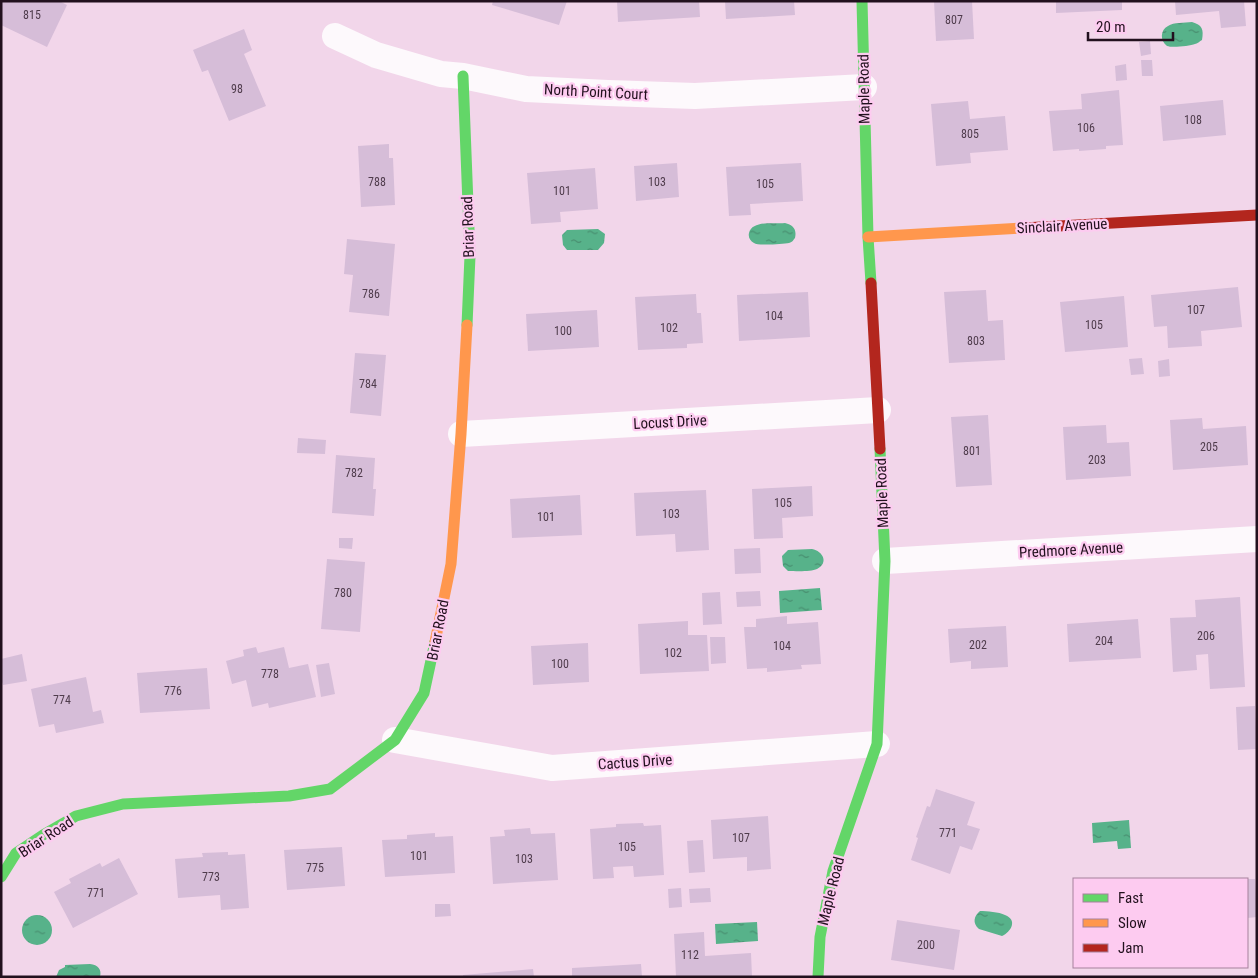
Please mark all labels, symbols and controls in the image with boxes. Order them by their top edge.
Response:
house number: 815 [23,8,41,22]
scale bar [1088,10,1173,42]
house number: 807 [945,13,963,27]
text: 20 m [1096,18,1126,36]
street label: Maple Road [854,54,874,124]
street label: North Point Court [544,80,648,104]
house number: 98 [231,82,243,96]
house number: 108 [1184,113,1202,127]
house number: 106 [1077,121,1095,135]
house number: 805 [961,127,979,141]
house number: 788 [368,175,386,189]
house number: 103 [648,175,666,189]
house number: 105 [756,177,774,191]
house number: 101 [553,184,571,198]
street label: Briar Road [458,196,478,258]
street label: Sinclair Avenue [1016,215,1108,237]
house number: 786 [362,287,380,301]
house number: 107 [1187,303,1205,317]
house number: 104 [765,309,783,323]
house number: 105 [1085,318,1103,332]
house number: 102 [660,321,678,335]
house number: 100 [554,324,572,338]
house number: 803 [967,334,985,348]
house number: 784 [359,377,377,391]
street label: Locust Drive [633,411,707,433]
house number: 205 [1200,440,1218,454]
house number: 801 [963,444,981,458]
house number: 203 [1088,453,1106,467]
street label: Maple Road [872,458,892,528]
house number: 782 [345,466,363,480]
house number: 105 [774,496,792,510]
house number: 103 [662,507,680,521]
house number: 101 [537,510,555,524]
street label: Predmore Avenue [1019,538,1123,562]
house number: 780 [334,586,352,600]
street label: Briar Road [423,598,453,662]
house number: 206 [1197,629,1215,643]
house number: 204 [1095,634,1113,648]
house number: 202 [969,638,987,652]
house number: 104 [773,639,791,653]
house number: 102 [664,646,682,660]
house number: 100 [551,657,569,671]
house number: 778 [261,667,279,681]
house number: 776 [164,684,182,698]
house number: 774 [53,693,71,707]
street label: Cactus Drive [597,750,673,774]
street label: Briar Road [15,813,77,861]
house number: 771 [939,826,957,840]
house number: 107 [732,831,750,845]
house number: 105 [618,840,636,854]
house number: 101 [410,849,428,863]
house number: 103 [515,852,533,866]
street label: Maple Road [814,855,848,927]
house number: 775 [306,861,324,875]
house number: 773 [202,870,220,884]
legend [1073,878,1248,968]
house number: 771 [87,886,105,900]
text: Fast [1118,889,1143,907]
text: Slow [1118,914,1147,932]
house number: 200 [917,938,935,952]
text: Jam [1118,939,1144,957]
house number: 112 [681,948,699,962]

